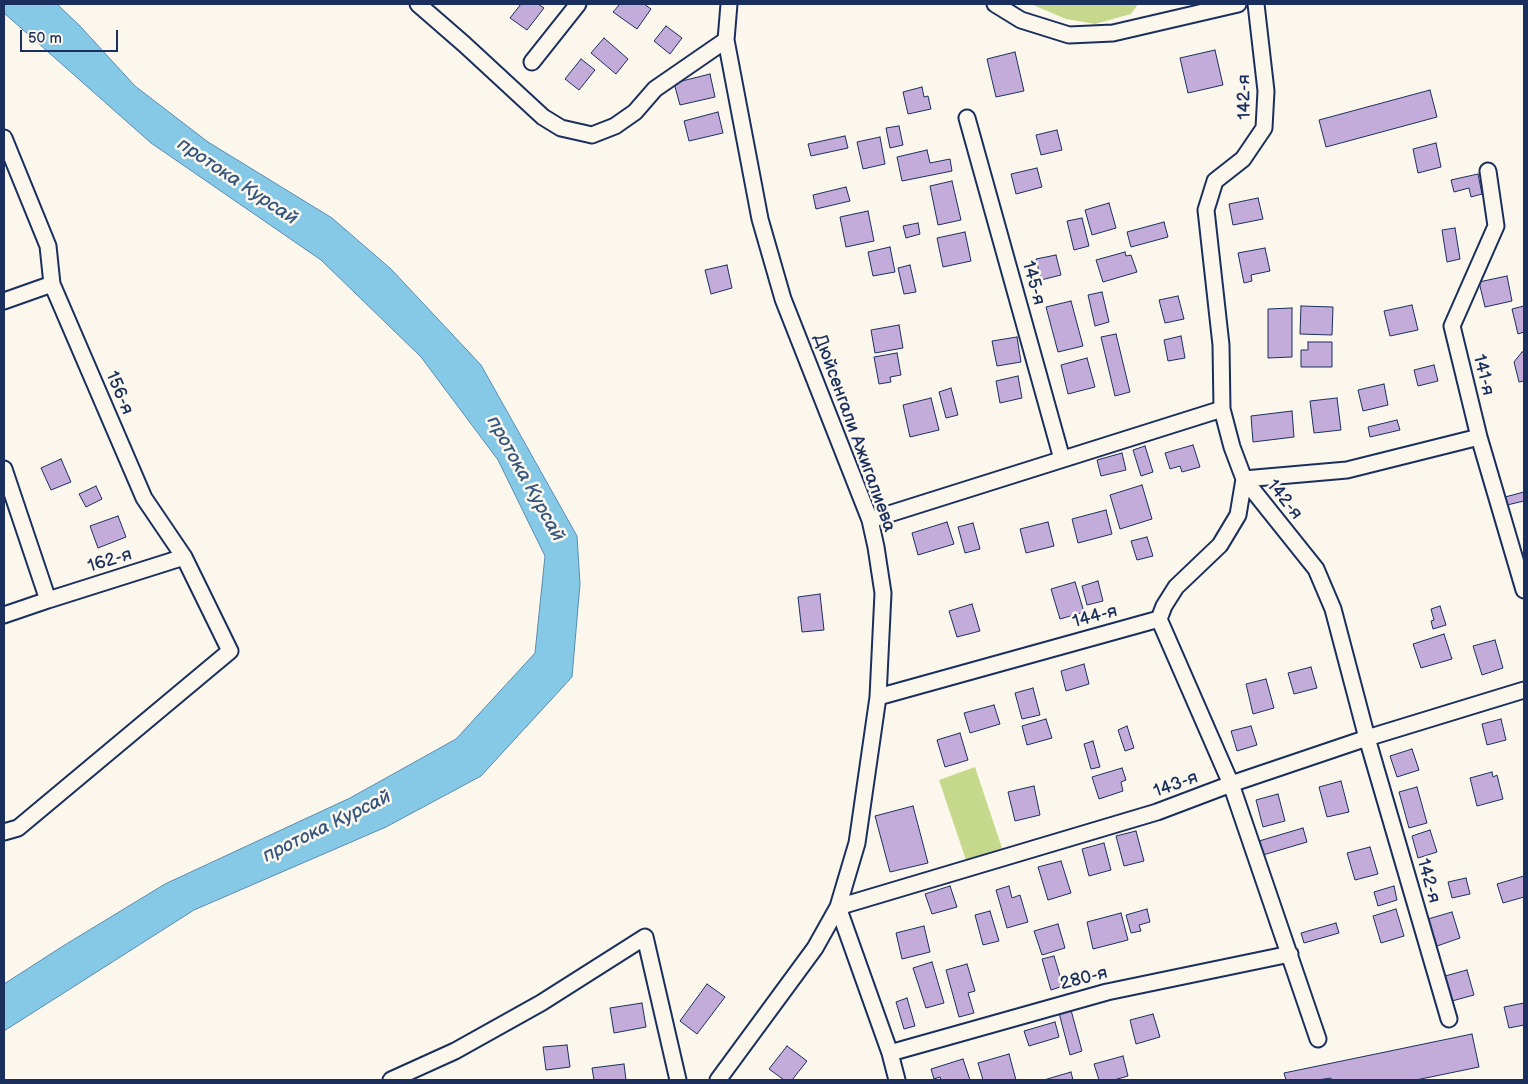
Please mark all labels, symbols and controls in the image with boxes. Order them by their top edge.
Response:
scale bar [22,20,120,52]
text: 50 m [28,29,62,48]
street label: 142-я [1234,74,1256,120]
water label: протока Курсай [173,133,301,231]
street label: 145-я [1016,258,1050,308]
street label: Дюйсенгали Ажигалиева [808,331,900,535]
street label: 141-я [1468,352,1498,398]
street label: 156-я [100,368,138,418]
water label: протока Курсай [481,412,569,546]
street label: 142-я [1261,476,1307,524]
street label: 162-я [85,544,135,578]
street label: 144-я [1070,601,1120,633]
street label: 143-я [1151,767,1201,803]
water label: протока Курсай [259,786,395,868]
street label: 142-я [1411,856,1445,906]
street label: 280-я [1058,962,1110,996]

